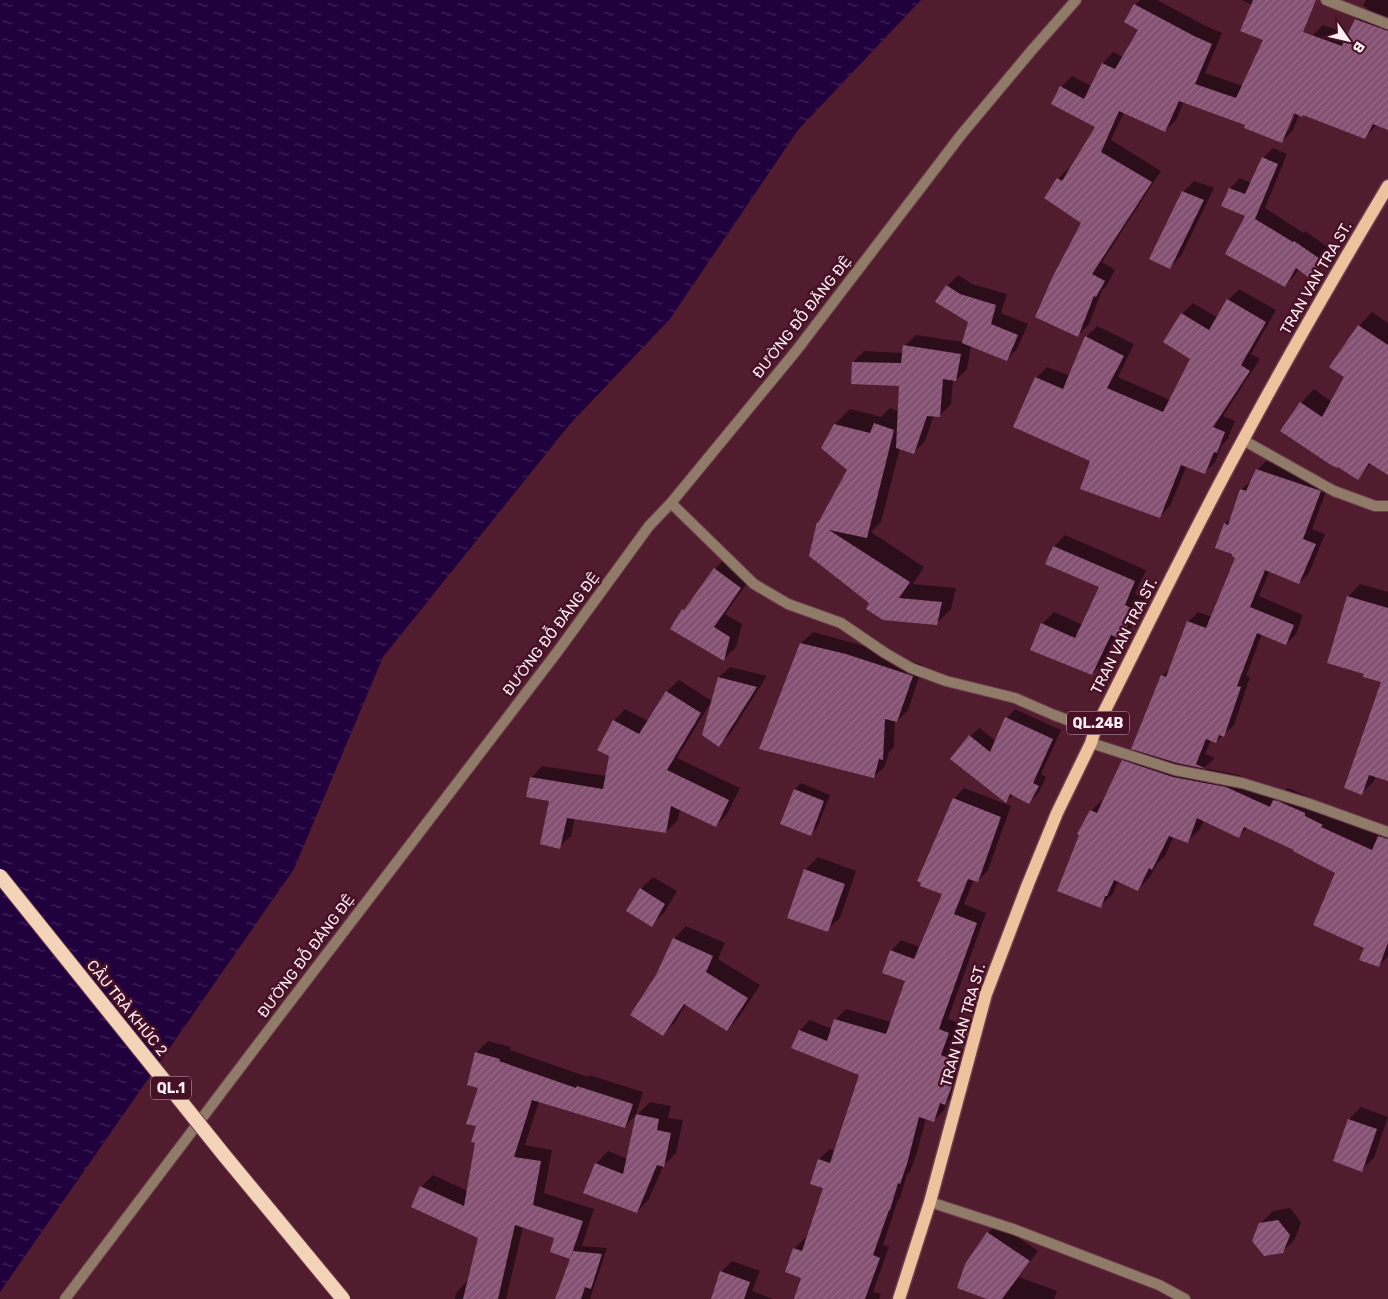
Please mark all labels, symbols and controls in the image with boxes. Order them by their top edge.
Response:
north arrow [1323,15,1373,65]
text: B [1348,38,1368,56]
street label: TRAN VAN TRA ST. [1276,218,1356,338]
street label: ĐƯỜNG ĐỖ ĐĂNG ĐỆ [747,251,855,382]
street label: ĐƯỜNG ĐỖ ĐĂNG ĐỆ [497,568,603,699]
street label: TRAN VAN TRA ST. [1087,575,1161,697]
road number: QL.24B [1067,711,1129,734]
street label: ĐƯỜNG ĐỖ ĐĂNG ĐỆ [252,890,358,1021]
street label: CẦU TRÀ KHÚC 2 [83,955,173,1060]
street label: TRAN VAN TRA ST. [937,961,989,1089]
road number: QL.1 [151,1076,191,1100]

